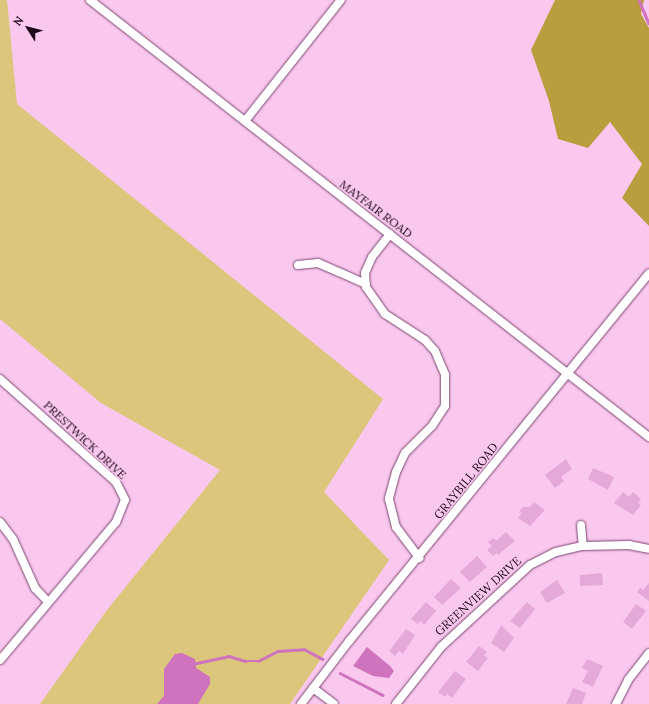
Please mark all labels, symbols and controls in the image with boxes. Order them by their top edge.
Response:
north arrow [8,8,48,48]
text: N [10,13,26,29]
street label: MAYFAIR ROAD [337,177,415,241]
street label: PRESTWICK DRIVE [41,398,129,482]
street label: GRAYBILL ROAD [431,440,501,522]
street label: GREENVIEW DRIVE [432,554,524,638]

